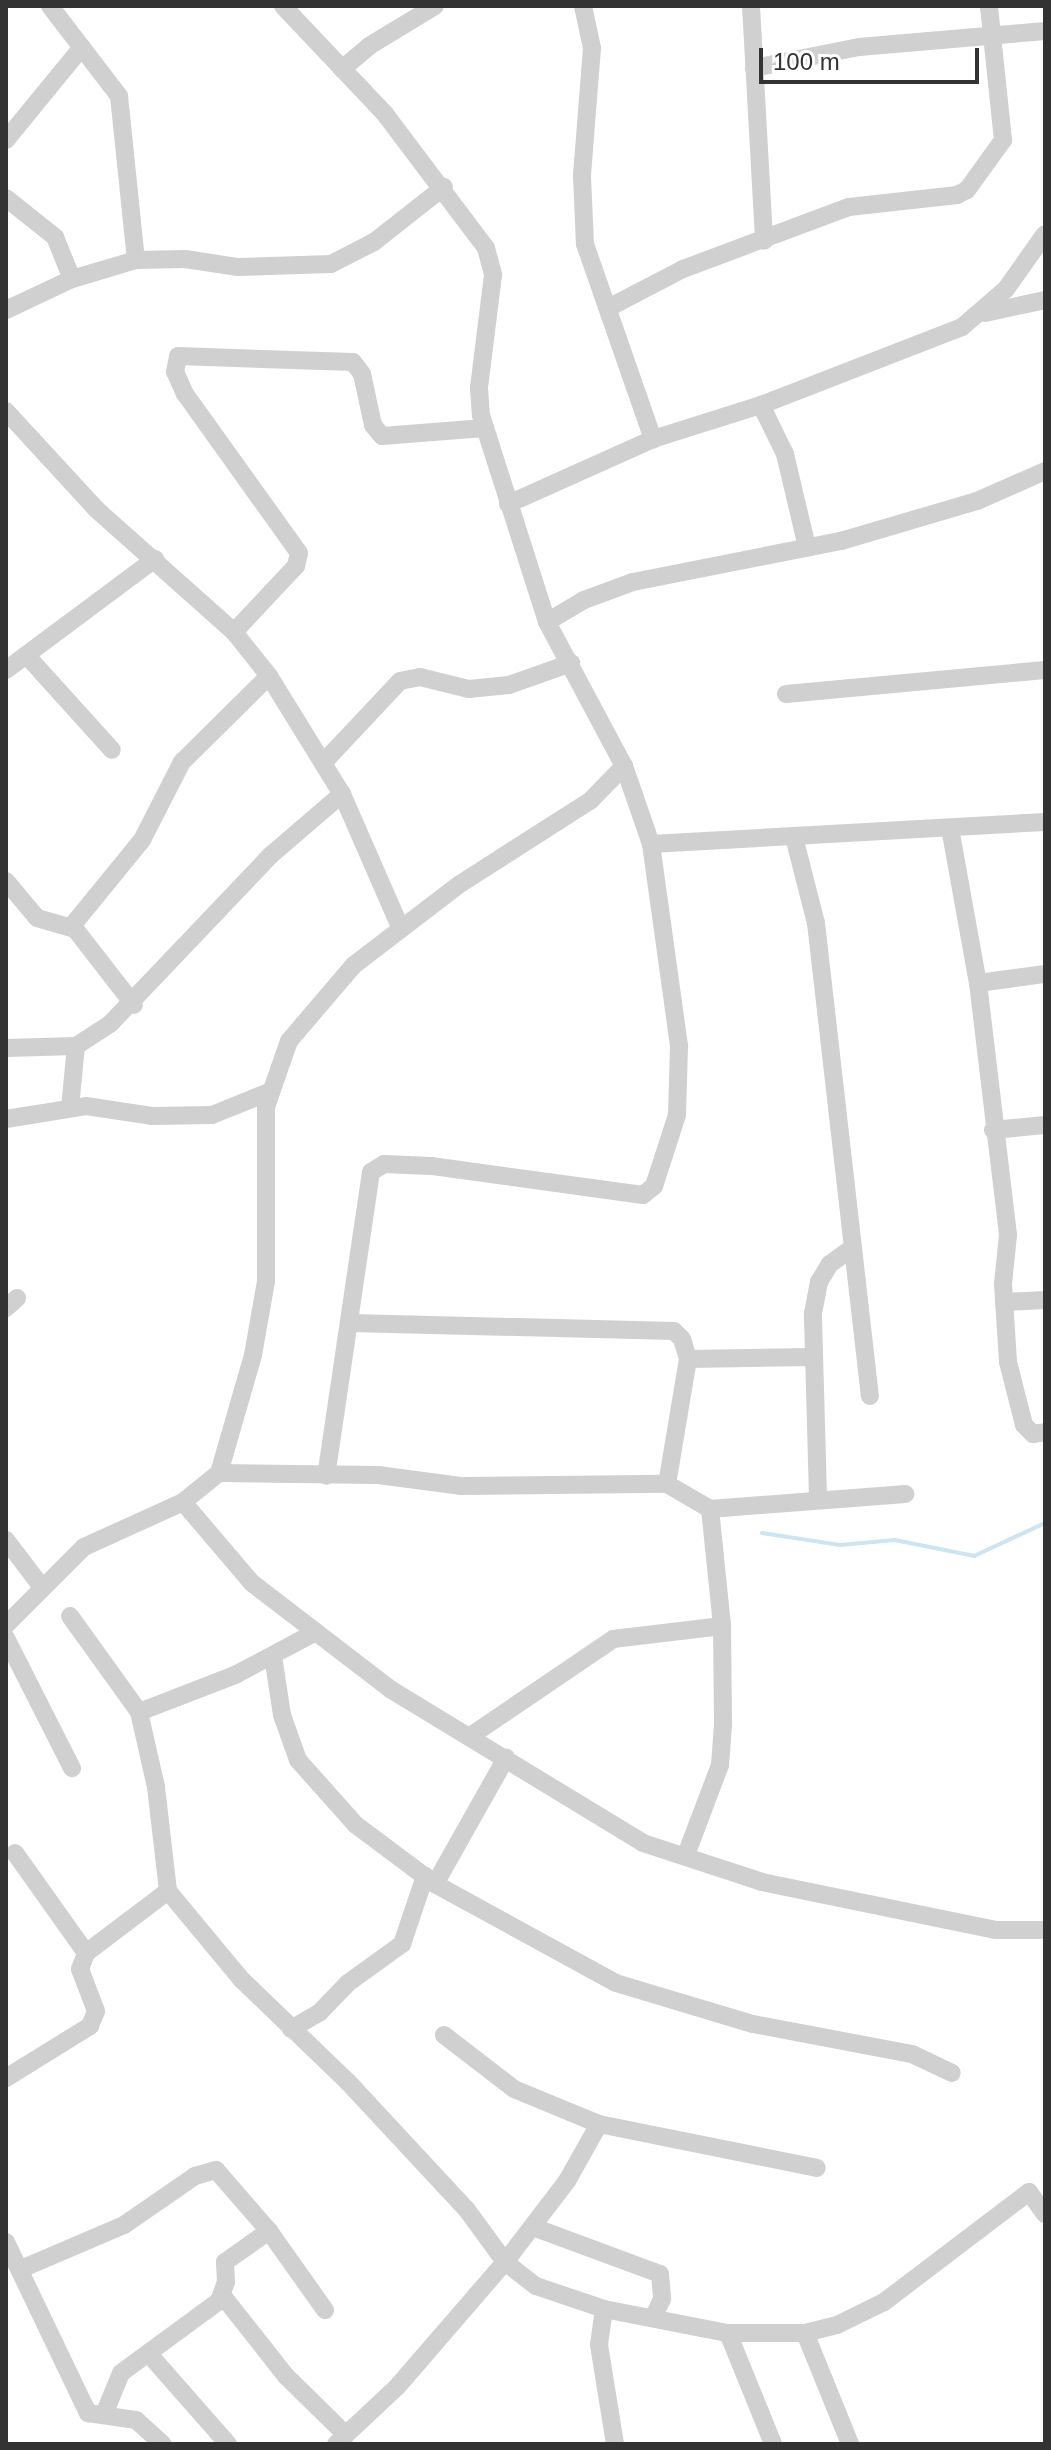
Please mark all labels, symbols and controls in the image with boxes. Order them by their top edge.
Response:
scale bar [763,32,983,82]
text: 100 m [773,48,840,75]

